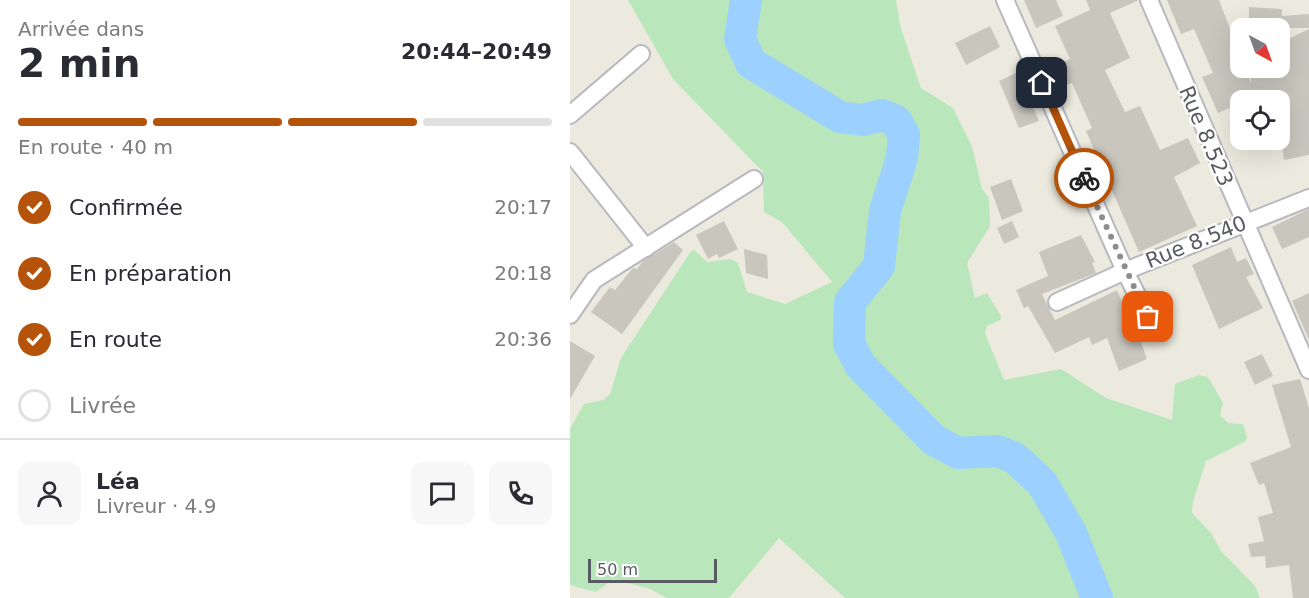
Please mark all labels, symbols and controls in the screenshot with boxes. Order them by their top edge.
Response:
text: Arrivée dans [18,17,144,41]
north arrow [1230,18,1290,78]
map controls [1230,18,1290,150]
text: 20:44–20:49 [401,39,552,64]
text: 2 min [18,41,140,86]
pin [1016,57,1067,108]
icon: home [1025,66,1058,99]
street label: Rue 8.523 [1174,82,1238,190]
button: locate [1230,90,1290,150]
text: En route · 40 m [18,135,173,159]
courier [1054,148,1114,208]
icon: bike [1068,162,1101,195]
icon: check [18,191,51,224]
text: Confirmée [69,195,183,220]
text: 20:17 [494,195,552,219]
street label: Rue 8.540 [1142,211,1250,273]
icon: check [18,257,51,290]
text: En préparation [69,261,232,286]
text: 20:18 [494,261,552,285]
pin [1122,291,1173,342]
icon: bag [1131,300,1164,333]
icon: check [18,323,51,356]
text: En route [69,327,162,352]
text: 20:36 [494,327,552,351]
text: Livrée [69,393,136,418]
button: person [18,462,81,525]
button: chat [411,462,474,525]
button: phone [489,462,552,525]
text: Léa [96,469,140,494]
text: Livreur · 4.9 [96,494,216,518]
scale bar [588,556,717,584]
text: 50 m [597,560,638,579]

